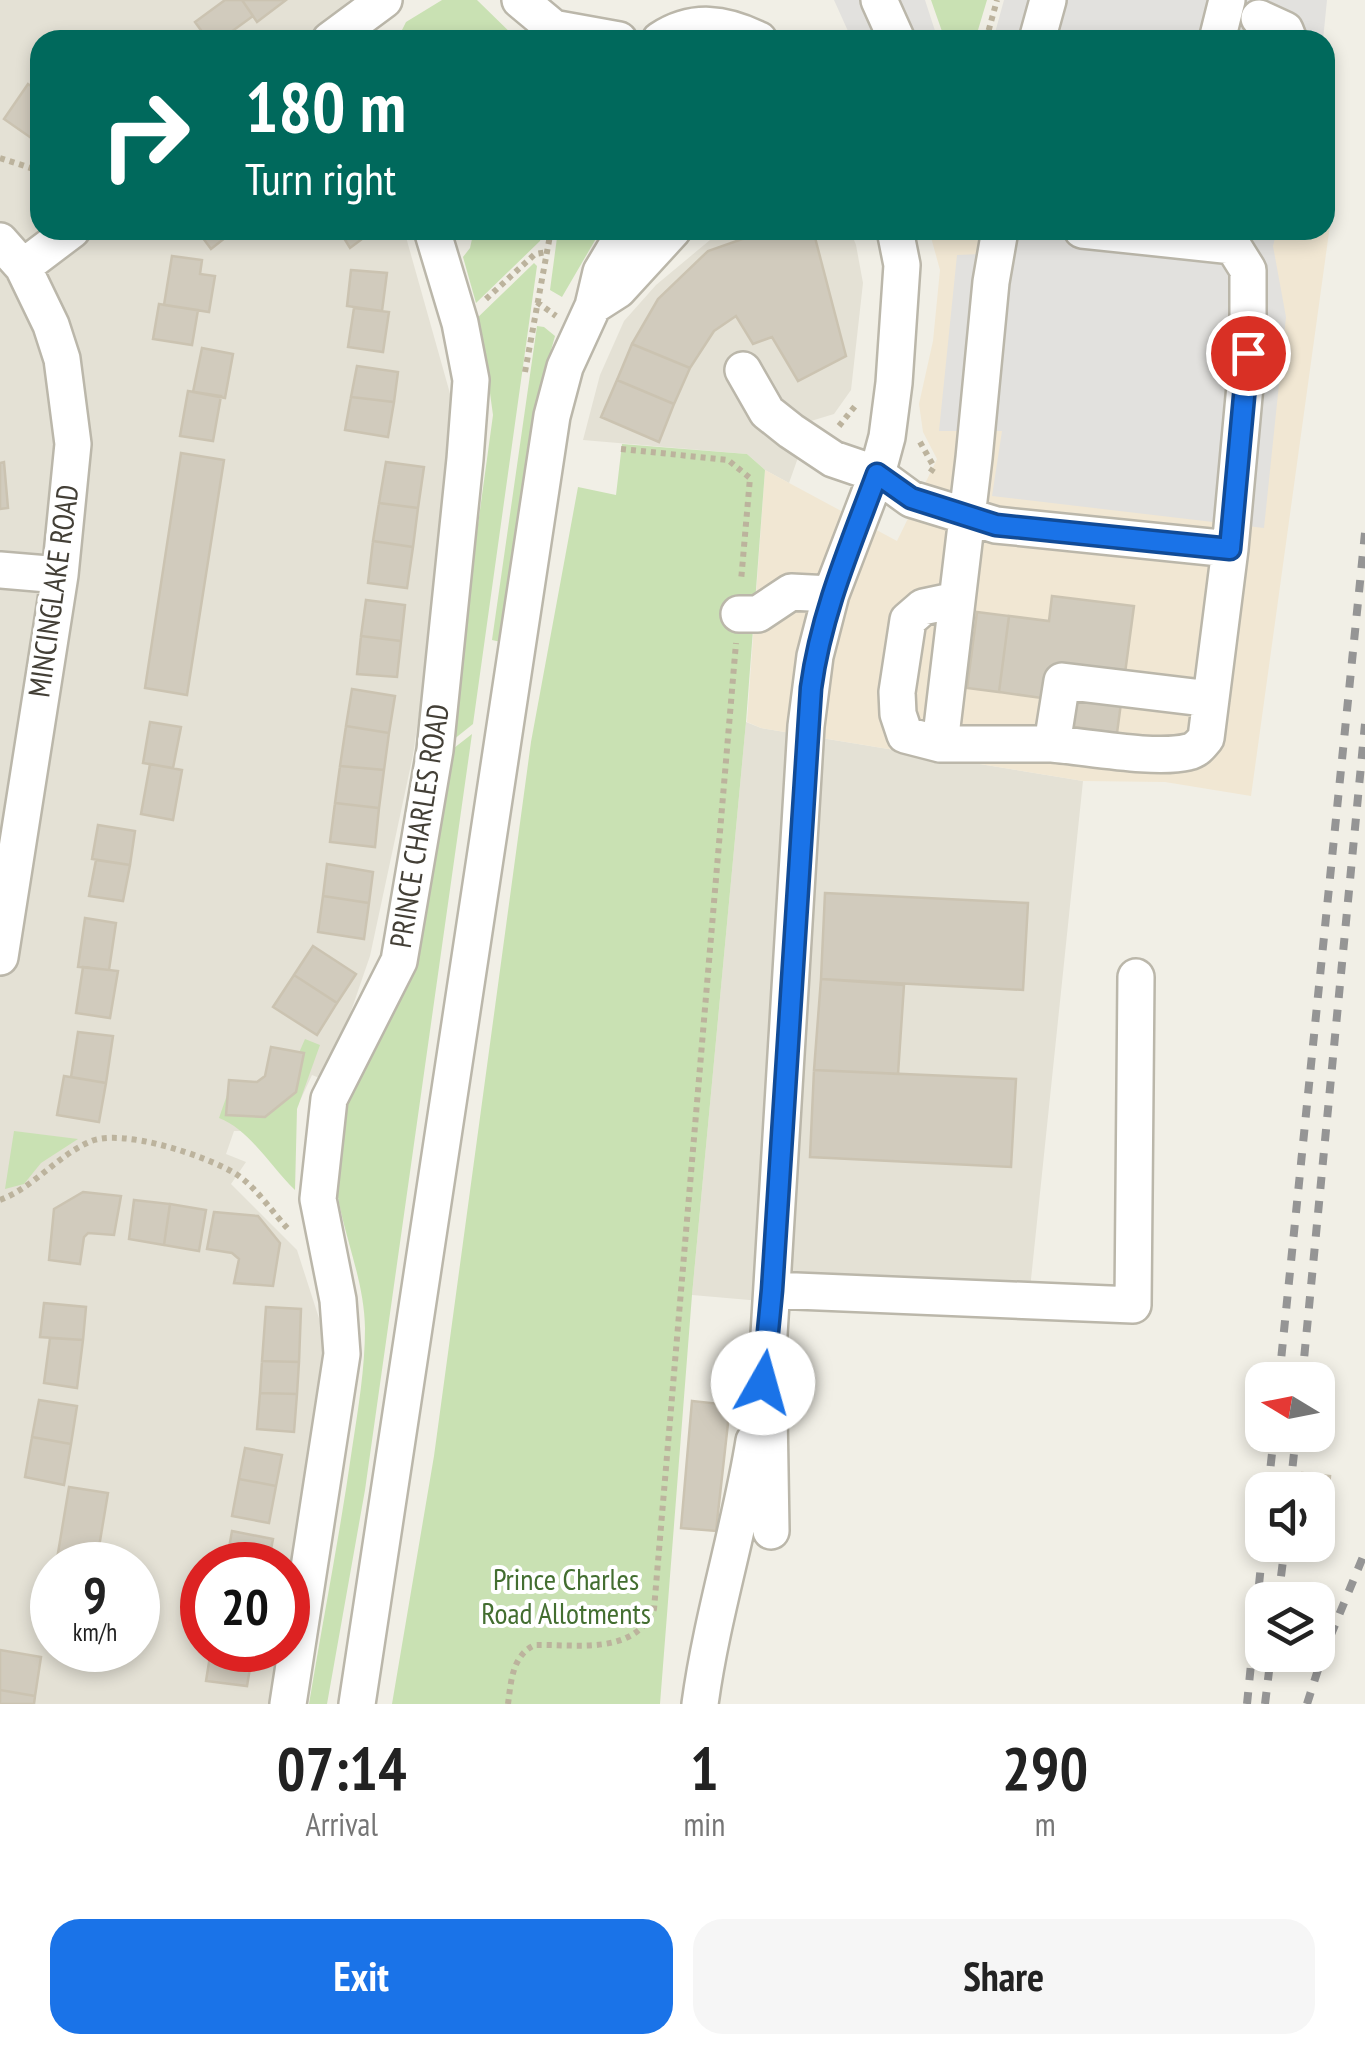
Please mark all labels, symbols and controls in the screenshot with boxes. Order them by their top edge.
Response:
text: 180 m [245,61,406,151]
icon: right [80,70,210,200]
text: Turn right [245,149,396,207]
pin [1206,311,1291,396]
icon: arrive [1221,326,1276,381]
street label: MINCINGLAKE ROAD [18,482,87,699]
street label: PRINCE CHARLES ROAD [380,701,457,950]
position arrow [711,1331,815,1435]
north arrow [1245,1362,1335,1452]
map controls [1245,1362,1335,1672]
button: sound [1245,1472,1335,1562]
speed limit sign: 20 [180,1542,310,1672]
park label: Prince Charles Road Allotments [481,1559,651,1632]
text: 9 [83,1562,107,1627]
button: layers [1245,1582,1335,1672]
text: km/h [73,1616,117,1648]
text: 07:14 [277,1729,407,1807]
text: 1 [690,1729,719,1807]
text: 290 [1002,1729,1088,1807]
text: Arrival [306,1803,378,1845]
text: min [683,1803,725,1845]
text: m [1035,1803,1056,1845]
button: Exit [50,1919,673,2034]
button: Share [693,1919,1315,2034]

